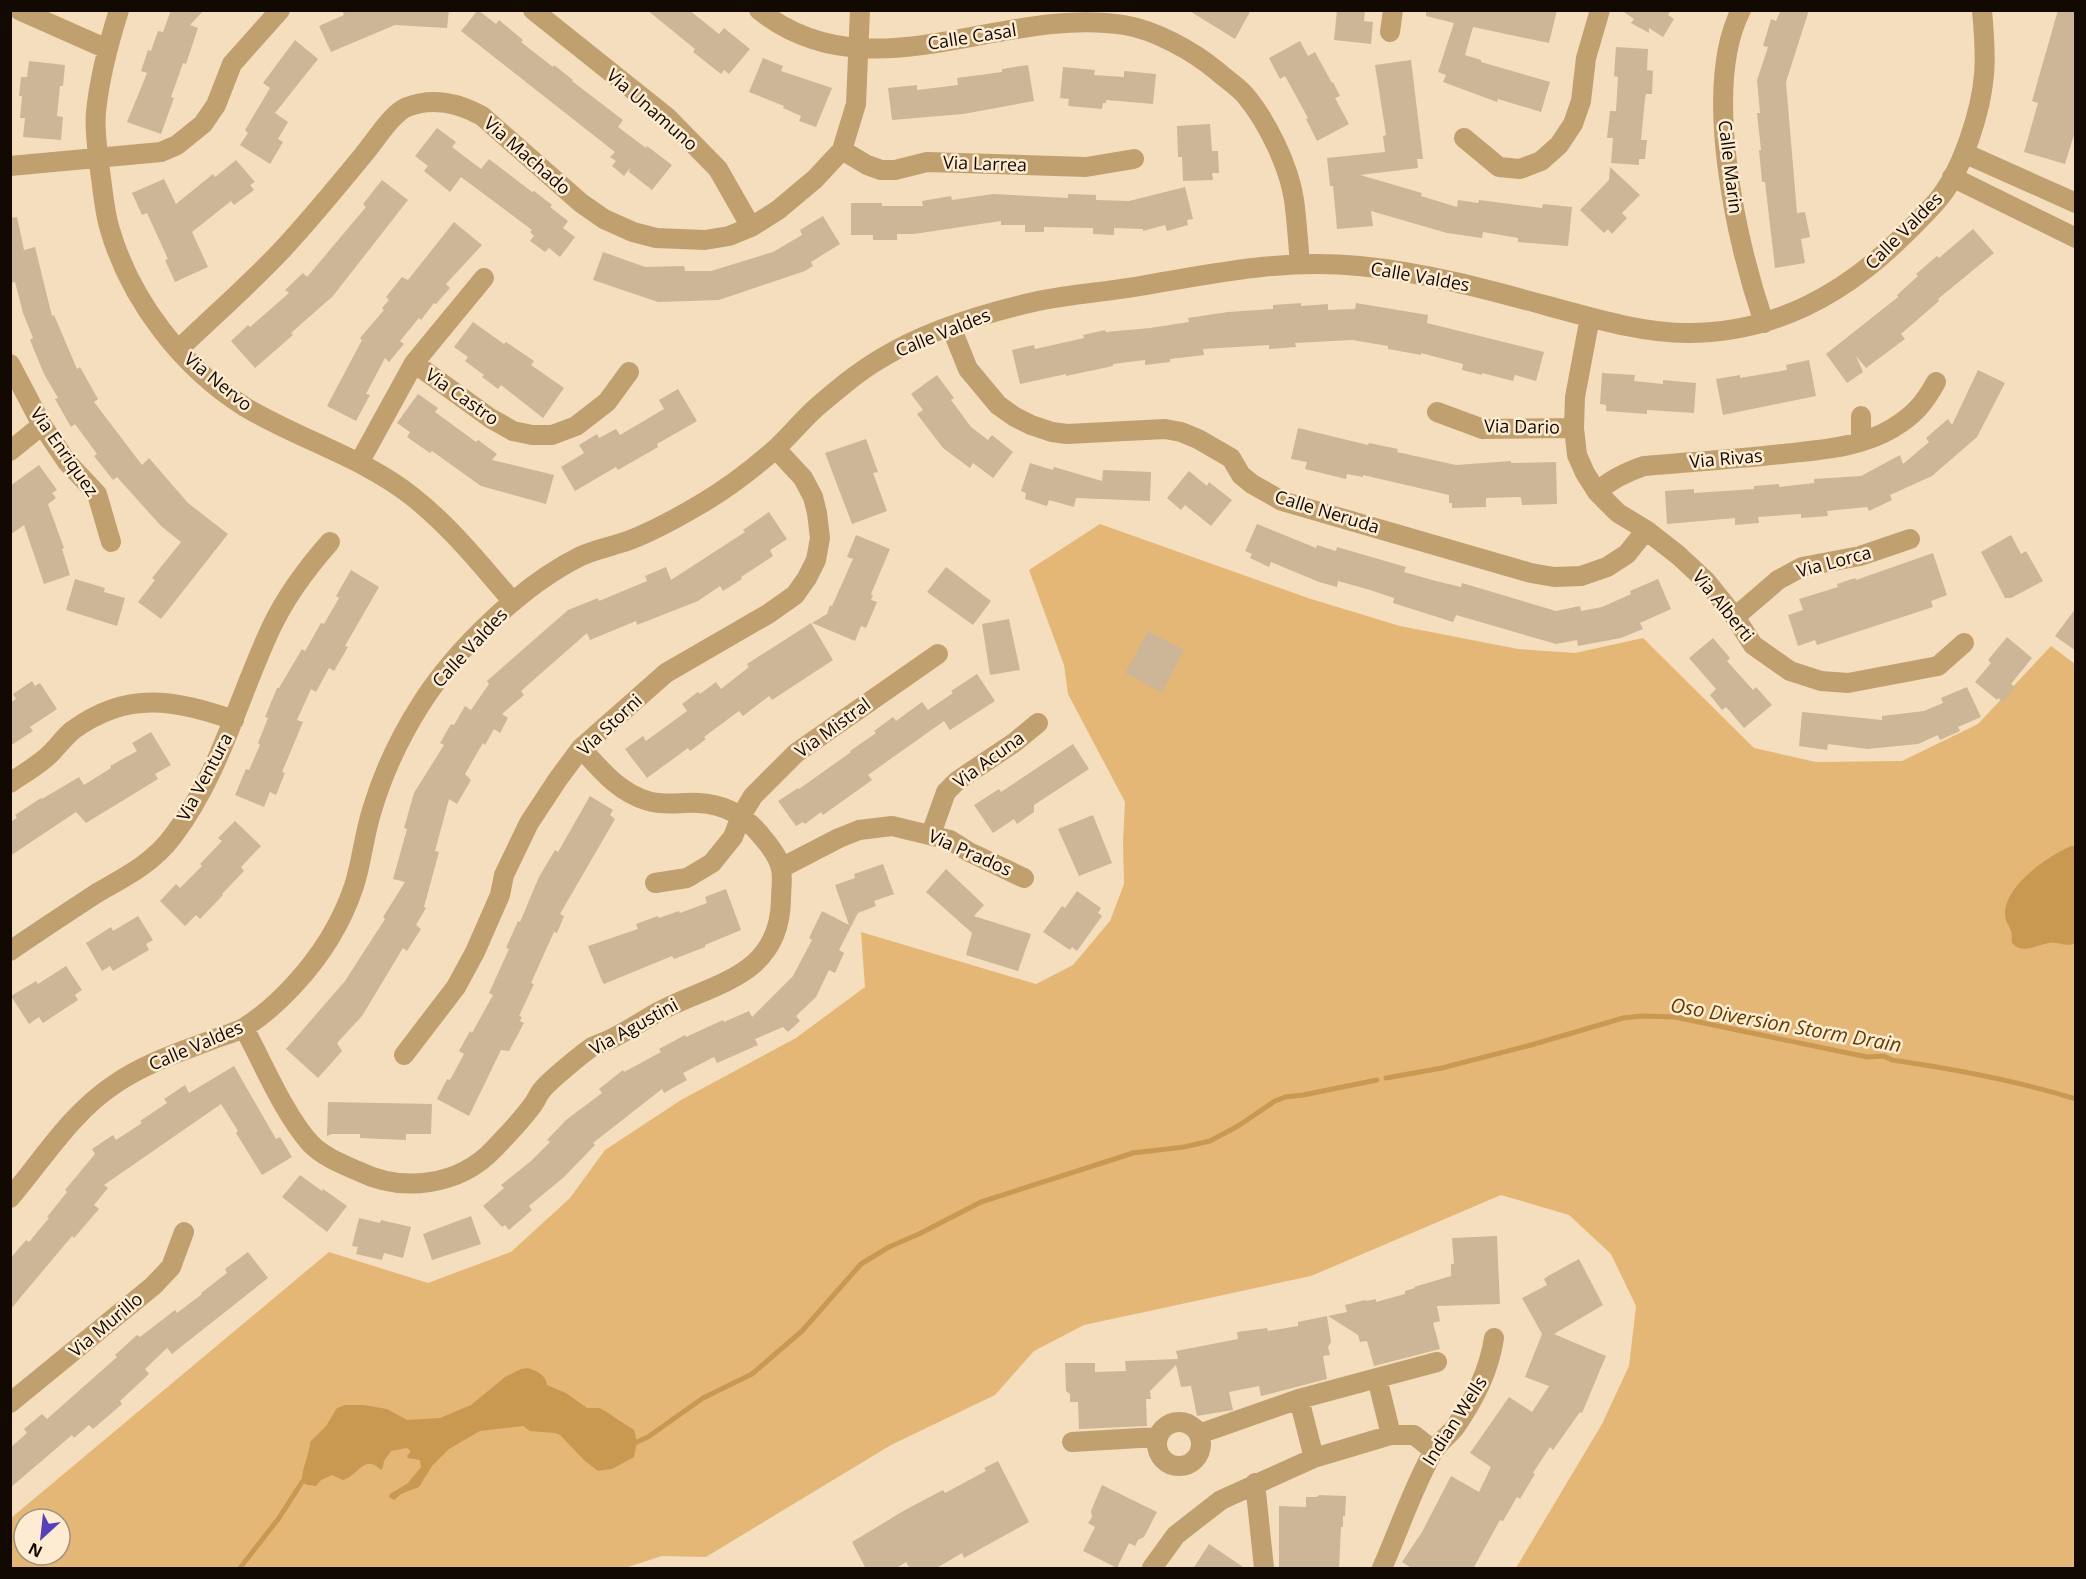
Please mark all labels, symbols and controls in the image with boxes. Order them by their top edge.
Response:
street label: Calle Casal [926,17,1018,55]
street label: Via Unamuno [602,63,703,156]
street label: Via Machado [479,111,576,200]
street label: Calle Marin [1713,119,1749,215]
street label: Via Larrea [943,150,1028,176]
street label: Calle Valdes [1859,186,1947,274]
street label: Calle Valdes [1369,255,1472,297]
street label: Calle Valdes [892,302,994,362]
street label: Via Nervo [180,346,258,416]
street label: Via Castro [421,362,504,430]
street label: Via Enriquez [25,402,104,501]
street label: Via Dario [1484,413,1560,439]
street label: Via Rivas [1688,443,1763,473]
street label: Calle Neruda [1272,484,1383,538]
street label: Via Lorca [1794,540,1874,582]
street label: Via Alberti [1688,565,1760,646]
street label: Calle Valdes [426,602,512,692]
street label: Via Storni [572,688,647,760]
street label: Via Mistral [790,692,875,763]
street label: Via Acuna [948,725,1029,793]
street label: Via Ventura [171,728,237,825]
street label: Via Prados [925,823,1016,881]
water label: Oso Diversion Storm Drain [1668,991,1904,1058]
street label: Via Agustini [585,992,682,1060]
street label: Calle Valdes [145,1014,246,1076]
street label: Via Murillo [64,1286,147,1362]
street label: Indian Wells [1416,1371,1492,1470]
north arrow [12,1507,72,1567]
text: N [24,1538,46,1563]

